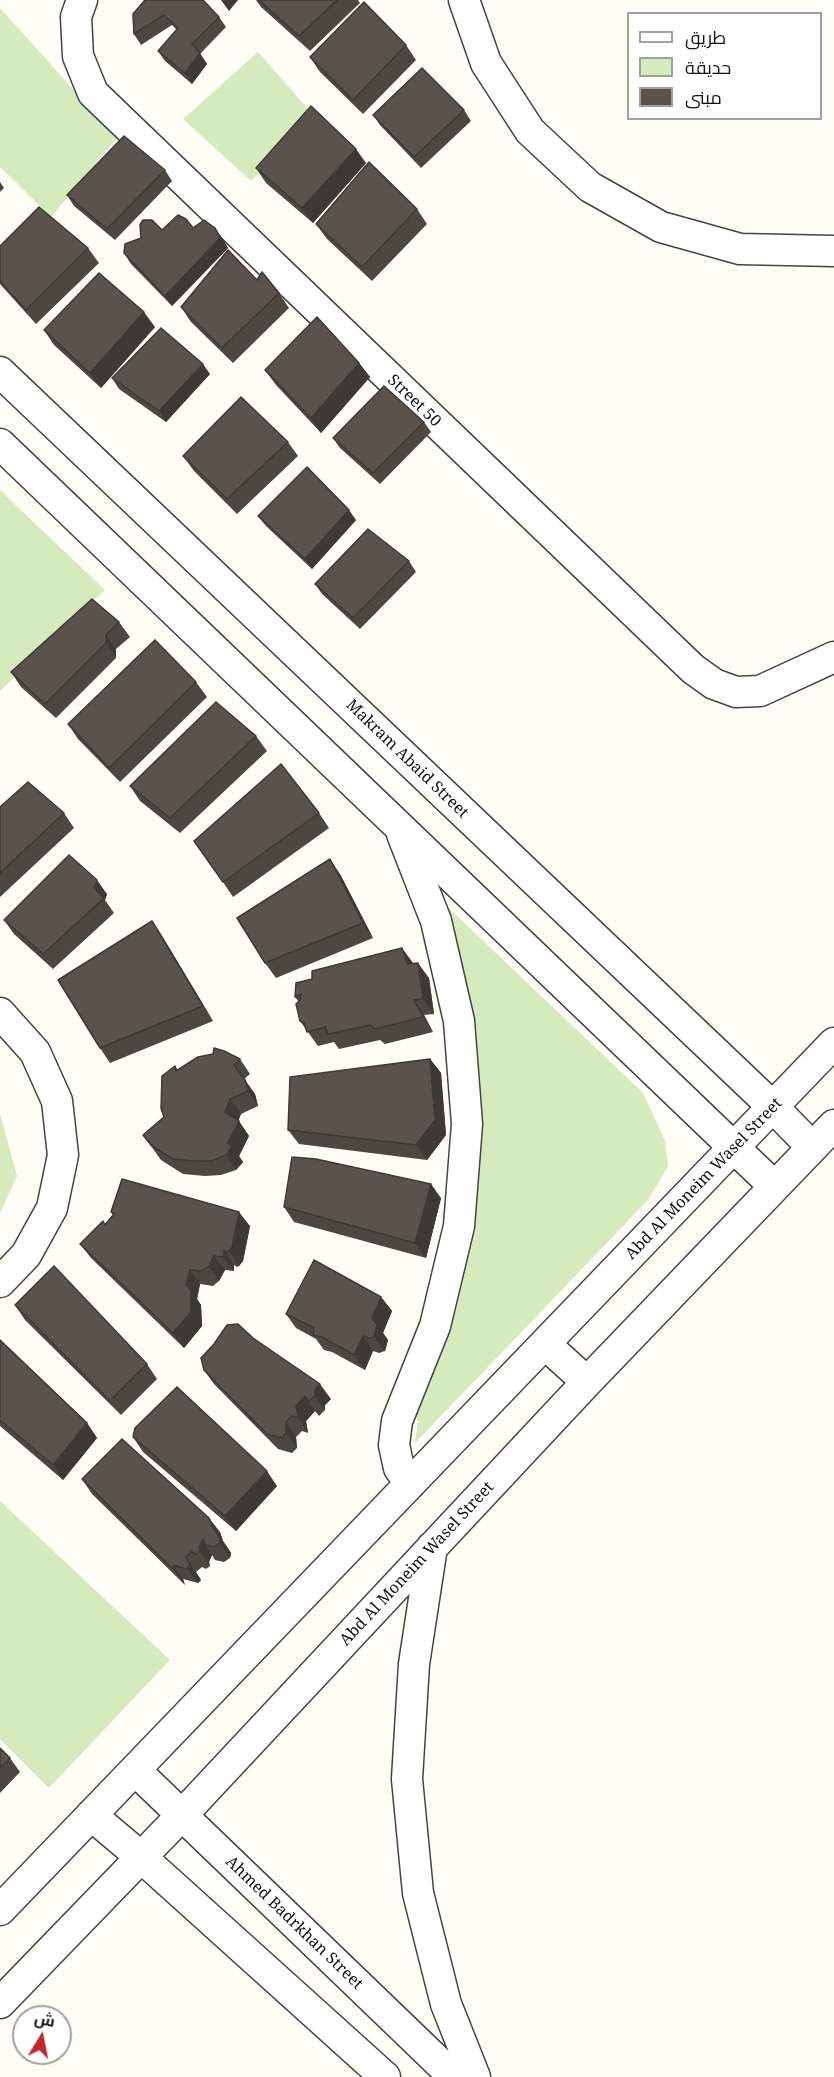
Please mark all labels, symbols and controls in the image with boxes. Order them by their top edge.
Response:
legend [627,12,822,120]
text: طريق [685,25,726,49]
text: حديقة [685,55,731,79]
text: مبنى [685,85,722,109]
street label: Street 50 [383,371,445,431]
street label: Makram Abaid Street [342,696,472,822]
street label: Abd Al Moneim Wasel Street [622,1094,786,1264]
street label: Abd Al Moneim Wasel Street [336,1478,498,1650]
street label: Ahmed Badrkhan Street [221,1852,367,1994]
north arrow [12,2005,72,2065]
text: ش [33,2007,57,2032]

